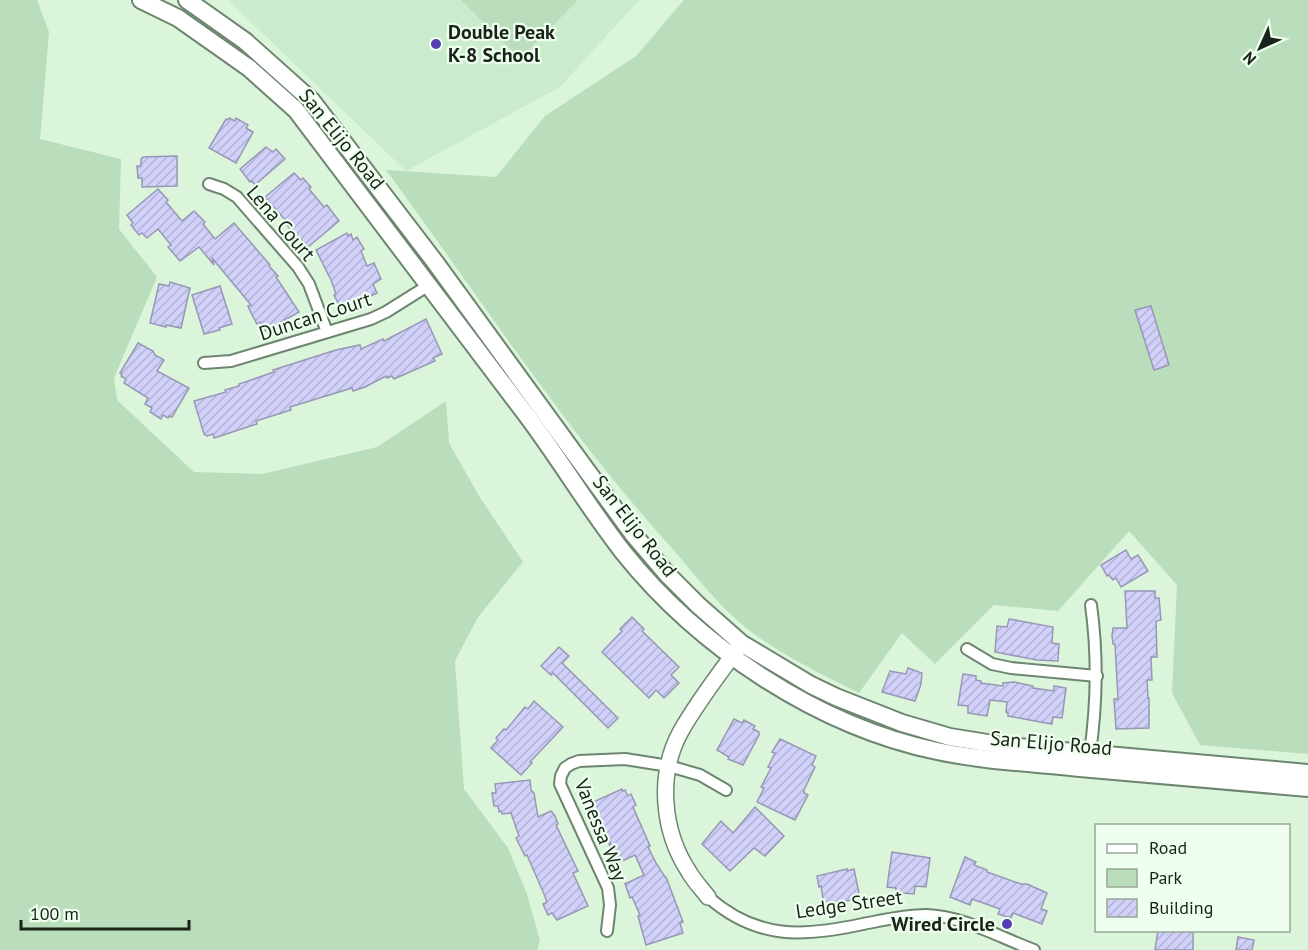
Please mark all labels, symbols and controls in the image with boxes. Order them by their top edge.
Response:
north arrow [1230,18,1290,78]
place label: Double Peak K-8 School [448,19,555,68]
marker: Double Peak K-8 School [429,37,443,51]
text: N [1239,48,1260,69]
street label: San Elijo Road [293,83,391,195]
street label: Lena Court [241,180,321,266]
street label: Duncan Court [256,286,375,346]
street label: San Elijo Road [587,470,683,582]
street label: San Elijo Road [989,725,1113,761]
street label: Vanessa Way [568,774,634,886]
legend [1095,824,1290,932]
text: Road [1149,836,1187,859]
text: Park [1149,866,1182,889]
street label: Ledge Street [794,884,904,924]
scale bar [21,893,189,931]
text: Building [1149,896,1213,919]
text: 100 m [30,902,79,925]
place label: Wired Circle [891,911,995,937]
marker: Wired Circle [1000,917,1014,931]

